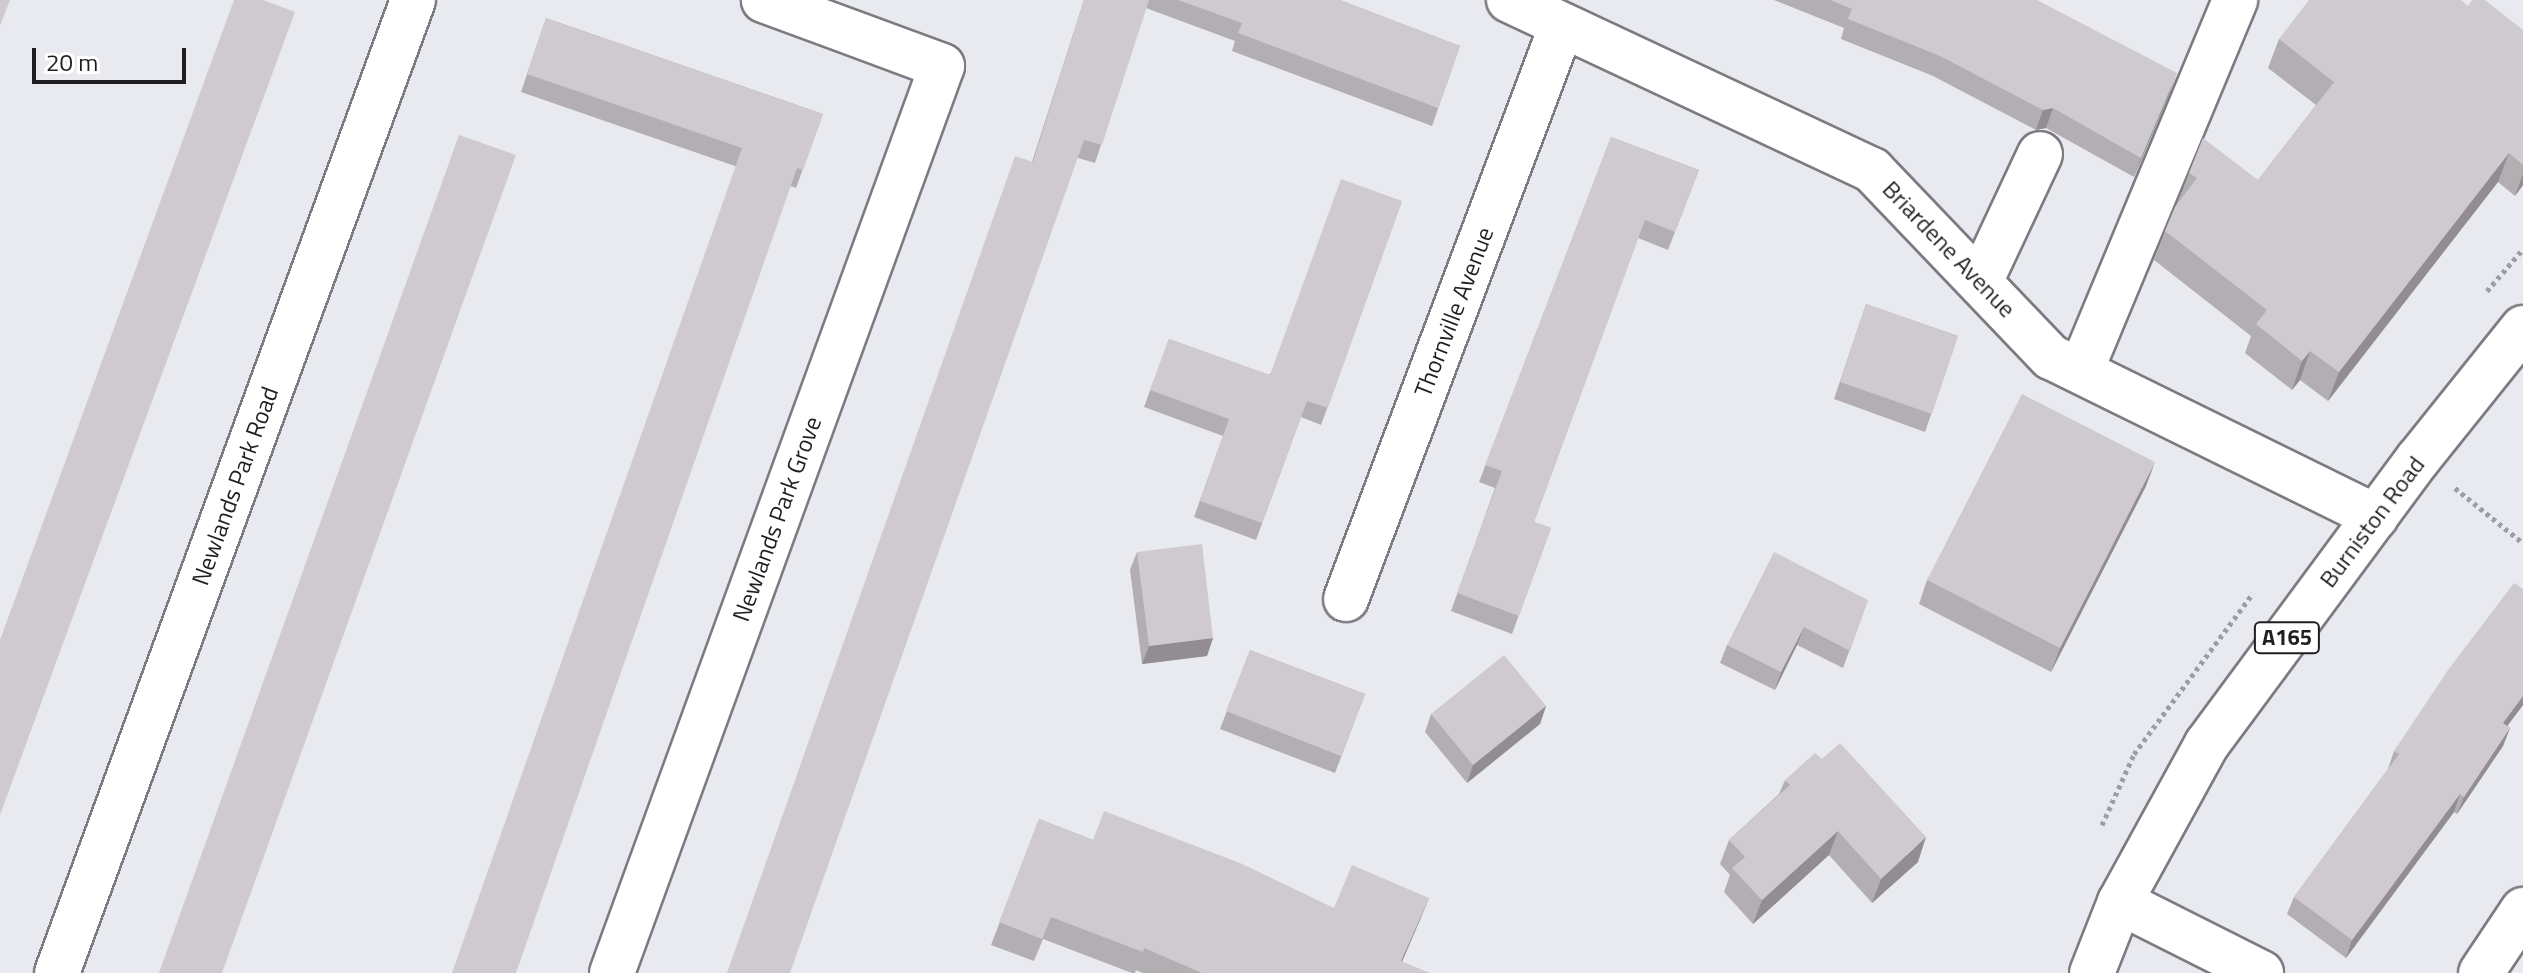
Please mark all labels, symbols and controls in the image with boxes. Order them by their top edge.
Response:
scale bar [36,32,190,82]
text: 20 m [46,44,98,80]
street label: Briardene Avenue [1877,175,2021,323]
street label: Thornville Avenue [1408,223,1500,401]
street label: Newlands Park Road [186,383,284,589]
street label: Newlands Park Grove [727,413,827,625]
street label: Burniston Road [2313,451,2431,593]
road number: A165 [2253,620,2321,656]

